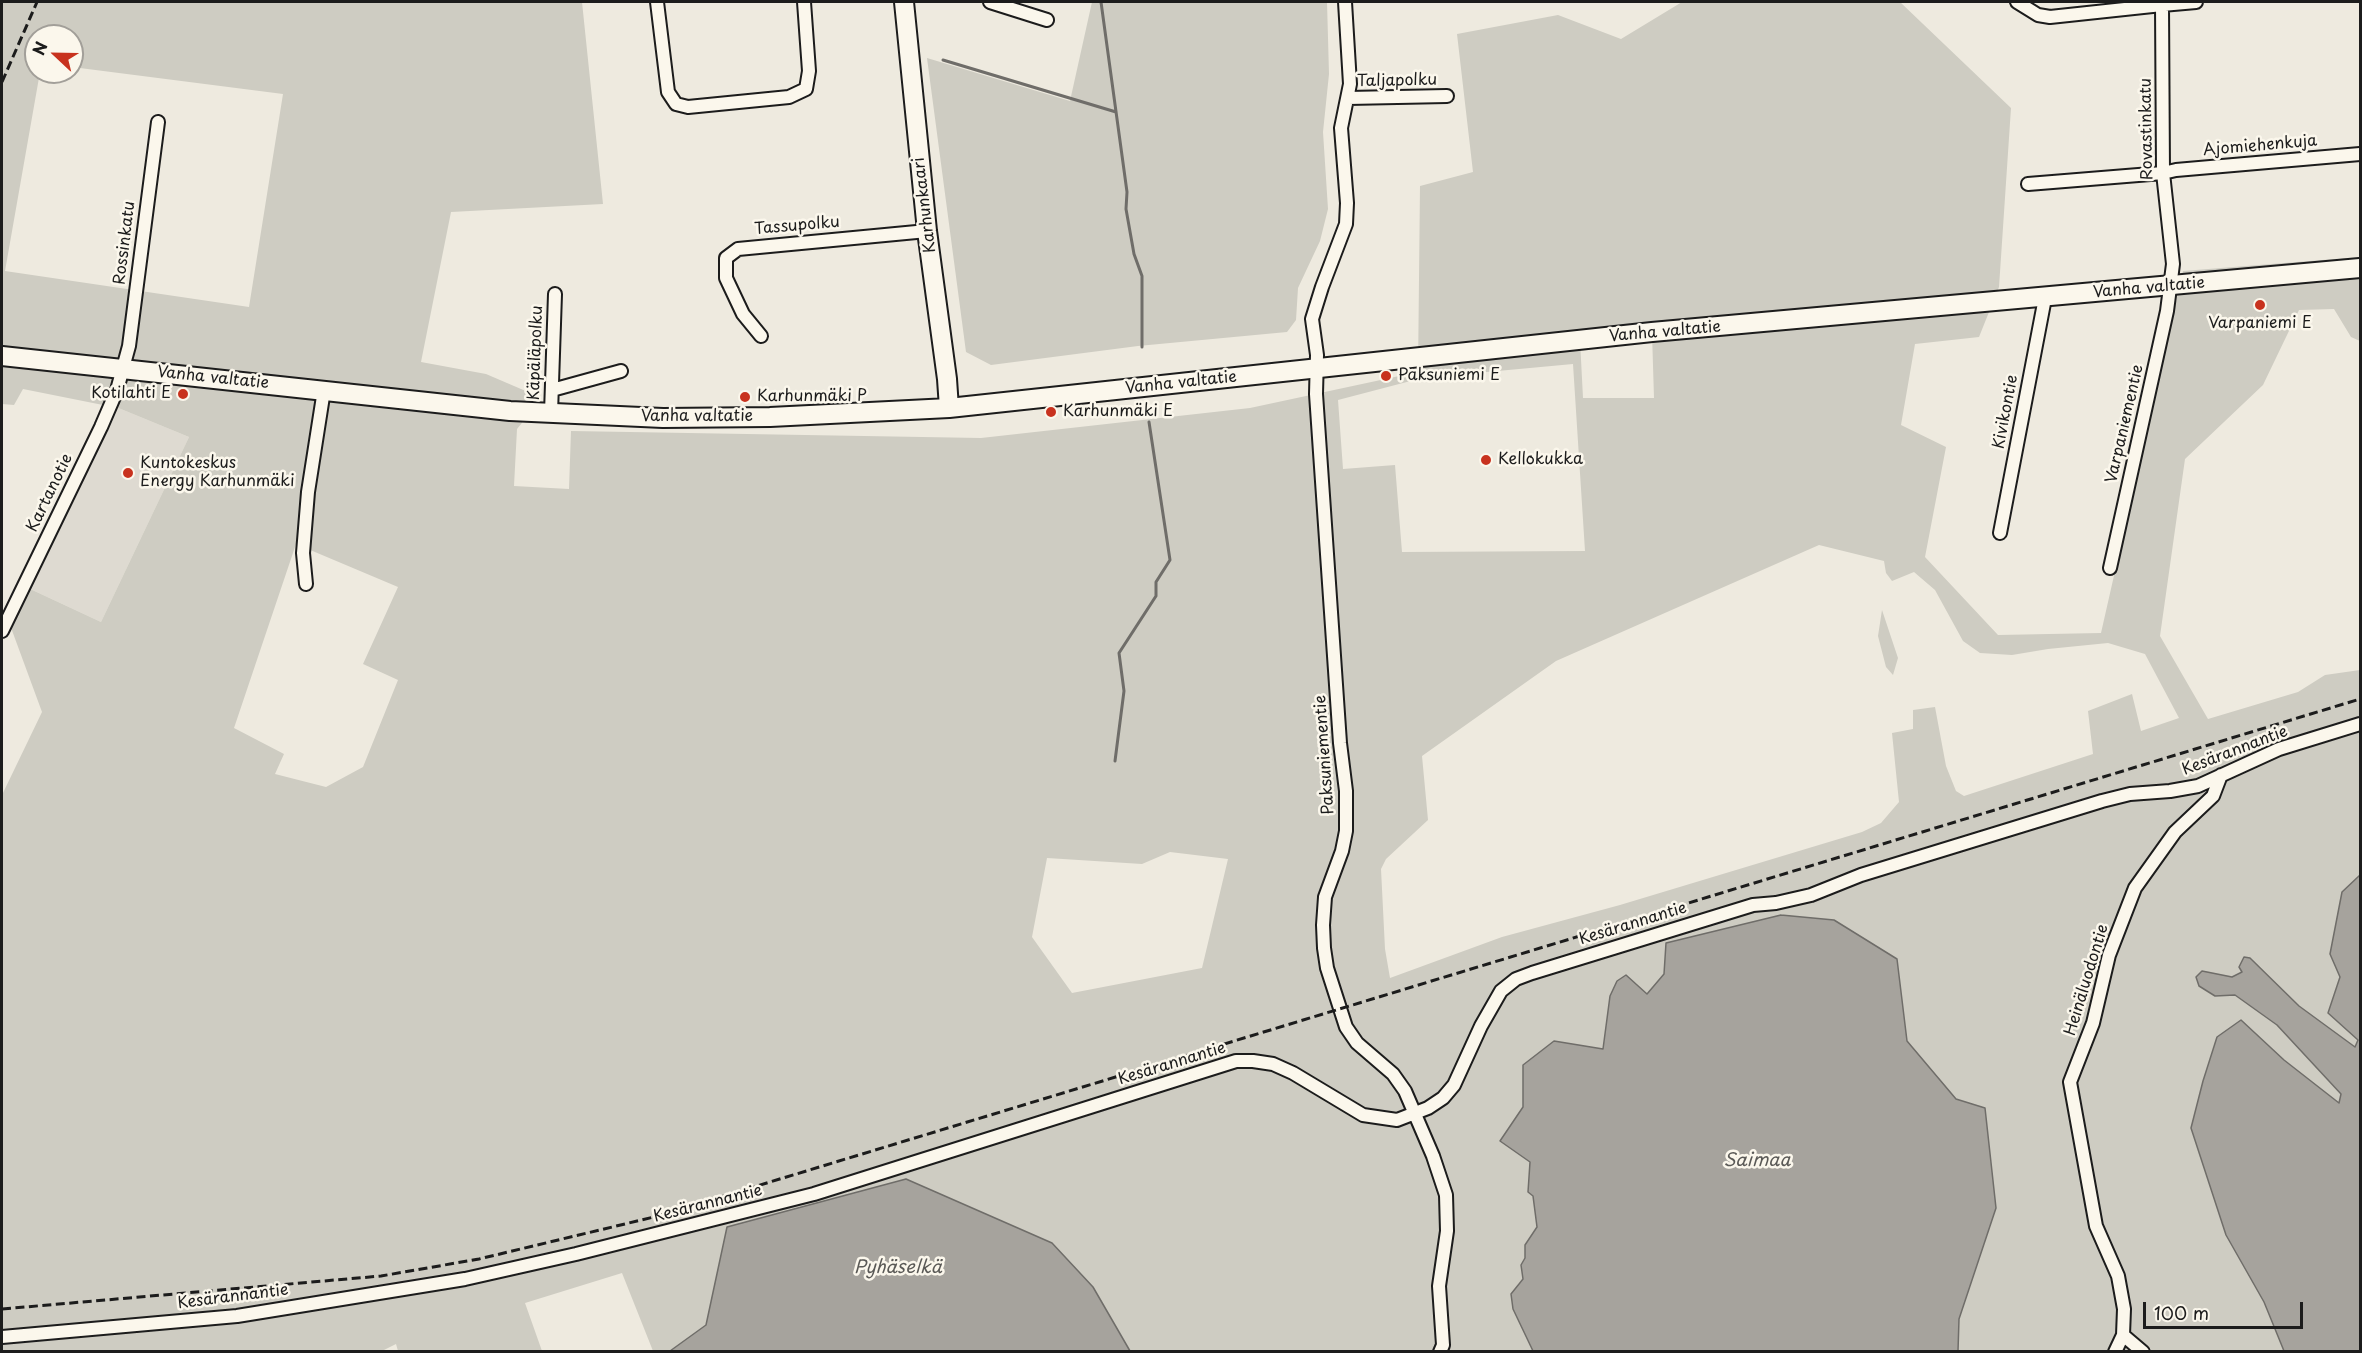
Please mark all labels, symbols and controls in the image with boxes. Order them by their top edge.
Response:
north arrow [24,24,84,84]
text: N [26,38,53,58]
street label: Taljapolku [1357,71,1437,91]
street label: Rovastinkatu [2137,78,2157,180]
street label: Ajomiehenkuja [2202,131,2318,161]
street label: Karhunkaari [910,156,940,254]
street label: Rossinkatu [110,200,140,286]
street label: Tassupolku [753,213,841,239]
street label: Vanha valtatie [2092,274,2206,302]
marker: Varpaniemi E [2253,298,2267,312]
street label: Käpäläpolku [525,305,547,401]
place label: Varpaniemi E [2208,314,2312,334]
street label: Vanha valtatie [1608,318,1722,346]
street label: Vanha valtatie [156,363,270,393]
street label: Varpaniementie [2102,363,2148,485]
place label: Paksuniemi E [1398,366,1500,386]
street label: Vanha valtatie [1124,368,1238,398]
marker: Paksuniemi E [1379,369,1393,383]
street label: Kivikontie [1989,373,2023,451]
place label: Kotilahti E [91,384,171,404]
marker: Kotilahti E [176,387,190,401]
place label: Karhunmäki P [757,387,867,407]
marker: Karhunmäki P [738,390,752,404]
place label: Karhunmäki E [1063,402,1173,422]
marker: Karhunmäki E [1044,405,1058,419]
street label: Vanha valtatie [641,407,753,427]
place label: Kellokukka [1498,450,1583,470]
street label: Kartanotie [23,451,77,535]
marker: Kellokukka [1479,453,1493,467]
place label: Kuntokeskus Energy Karhunmäki [140,454,295,492]
marker: Kuntokeskus Energy Karhunmäki [121,466,135,480]
street label: Paksuniementie [1311,694,1339,816]
street label: Kesärannantie [2180,722,2290,780]
street label: Kesärannantie [1577,899,1689,949]
street label: Heinäluodontie [2061,922,2113,1038]
street label: Kesärannantie [1116,1039,1228,1089]
water label: Saimaa [1723,1150,1791,1172]
street label: Kesärannantie [652,1181,764,1227]
water label: Pyhäselkä [854,1257,942,1279]
street label: Kesärannantie [177,1281,289,1313]
scale bar [2146,1290,2306,1328]
text: 100 m [2154,1299,2209,1326]

